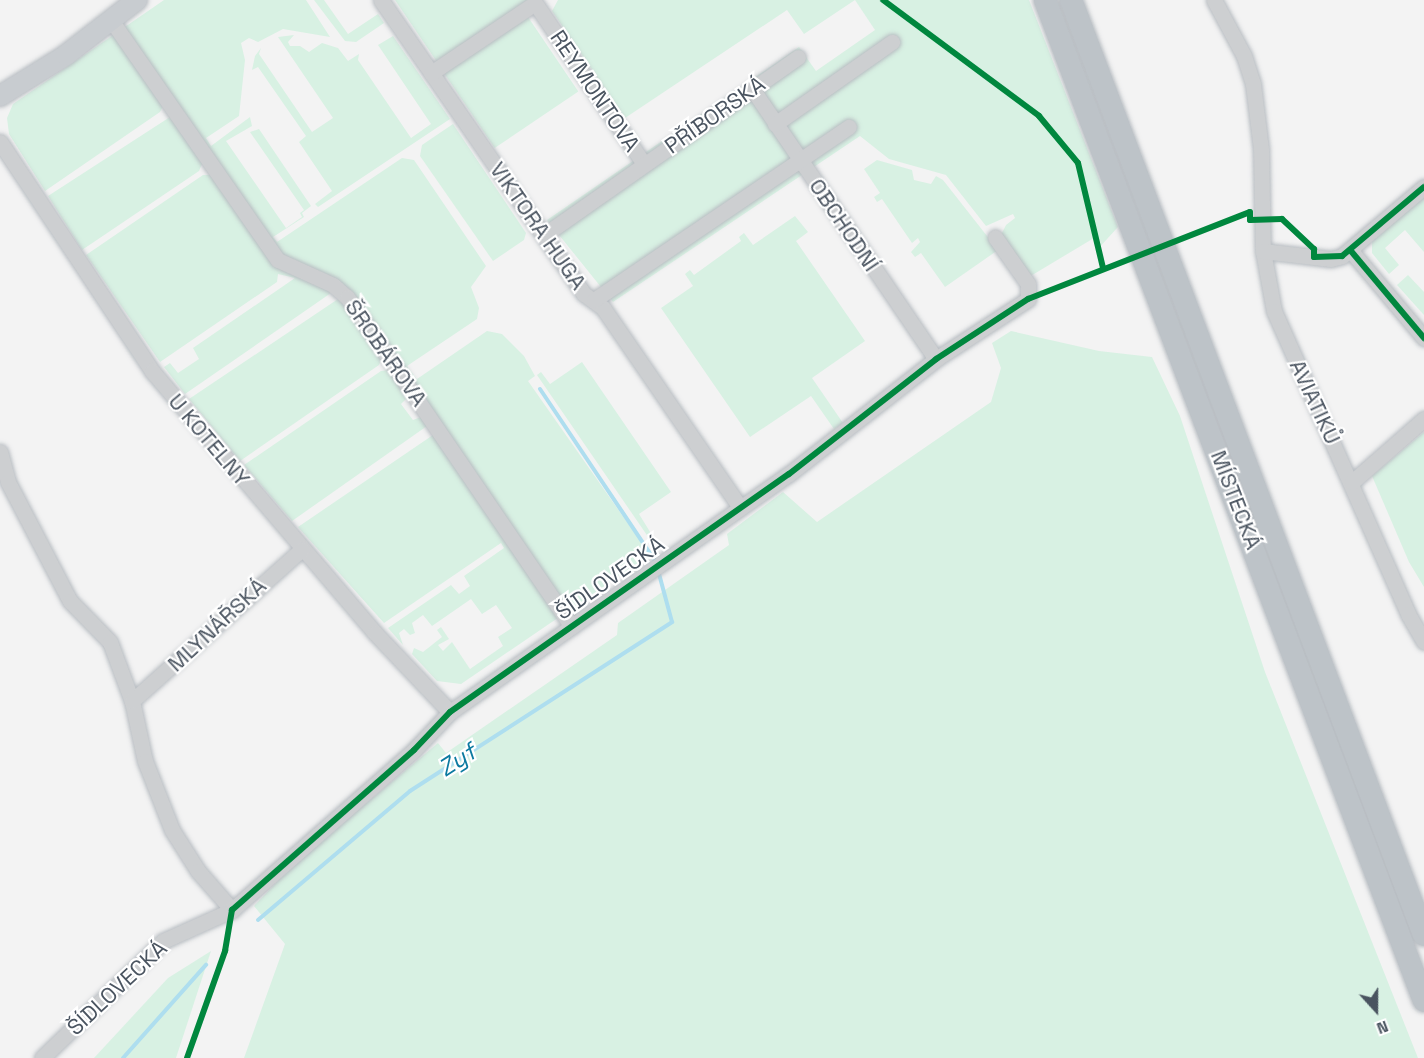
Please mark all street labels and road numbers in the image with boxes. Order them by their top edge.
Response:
street label: REYMONTOVA [545,25,645,157]
street label: PŘÍBORSKÁ [660,71,770,159]
street label: VIKTORA HUGA [484,157,592,295]
street label: OBCHODNÍ [803,174,885,276]
street label: ŠROBÁROVA [340,294,432,412]
street label: AVIATIKŮ [1284,356,1346,448]
street label: U KOTELNY [163,388,255,492]
street label: MÍSTECKÁ [1205,447,1267,553]
street label: ŠÍDLOVECKÁ [550,531,670,625]
street label: MLYNÁŘSKÁ [162,573,272,677]
street label: ŠÍDLOVECKÁ [62,935,172,1041]

